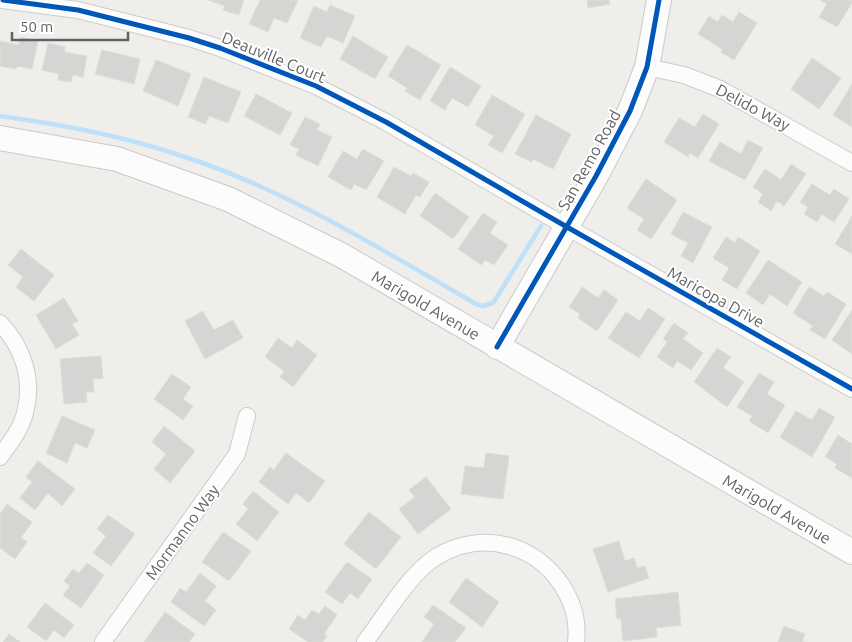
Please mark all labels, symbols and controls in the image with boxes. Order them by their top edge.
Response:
scale bar [12,10,129,42]
text: 50 m [20,18,53,35]
street label: Deauville Court [219,28,329,86]
street label: Delido Way [713,80,793,134]
street label: San Remo Road [554,107,624,213]
street label: Maricopa Drive [664,263,768,331]
street label: Marigold Avenue [369,267,483,343]
street label: Marigold Avenue [720,471,834,547]
street label: Mormanno Way [141,481,223,583]

